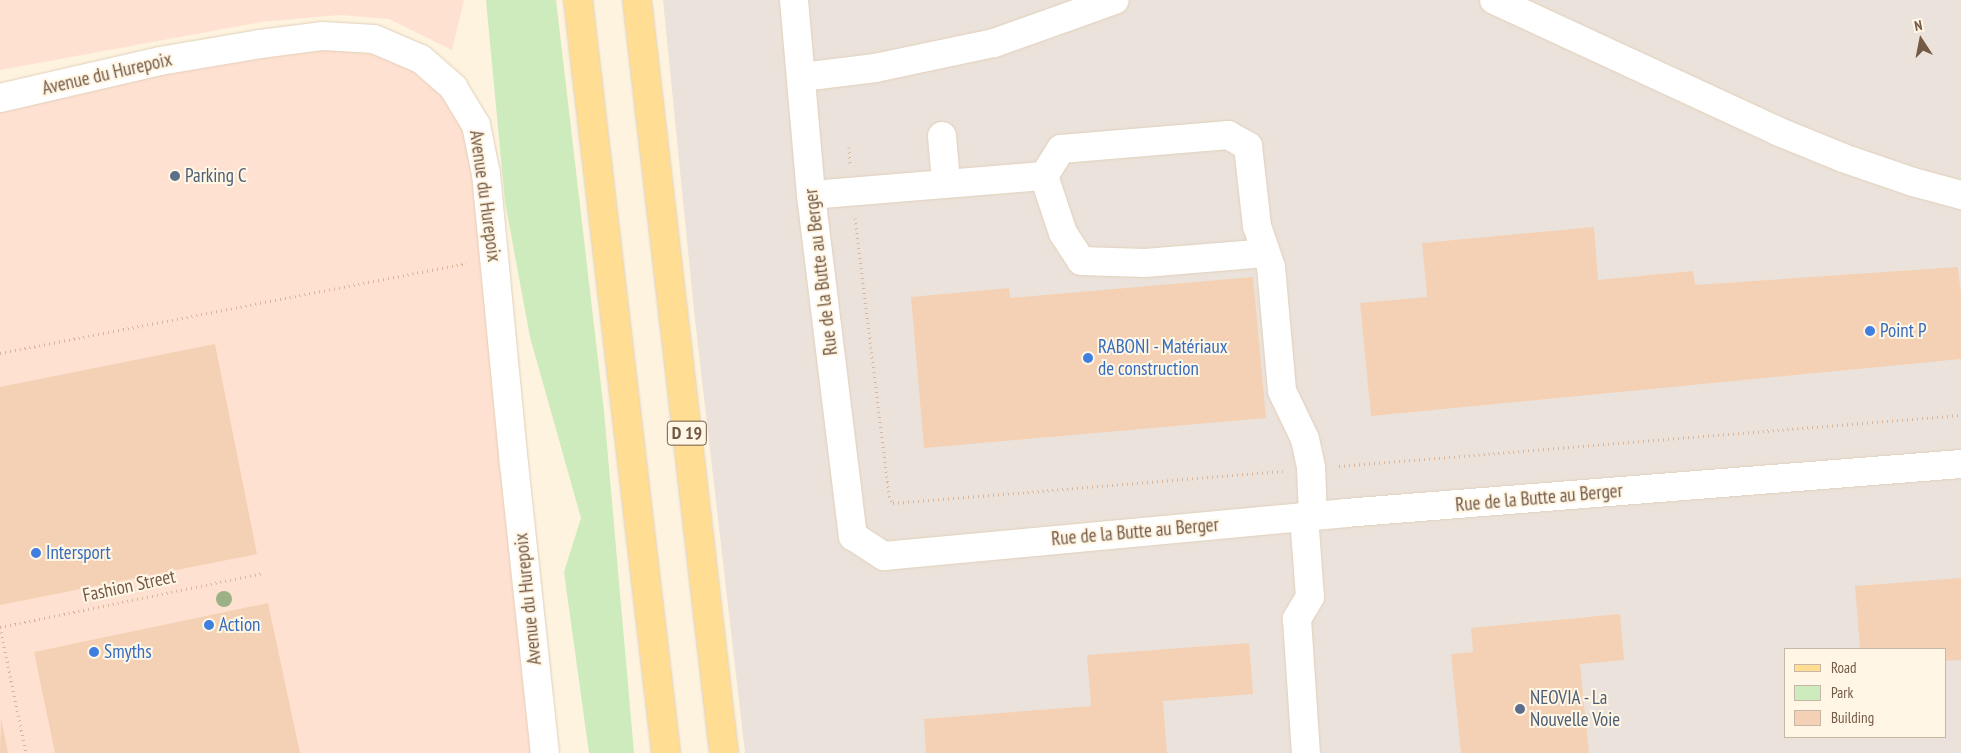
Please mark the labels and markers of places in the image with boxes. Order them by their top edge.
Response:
place label: Parking C [185,165,247,187]
marker: Parking C [169,170,181,182]
place label: Point P [1880,320,1927,342]
marker: Point P [1864,325,1876,337]
place label: RABONI - Matériaux de construction [1098,336,1229,380]
marker: RABONI - Matériaux de construction [1082,352,1094,364]
place label: Intersport [46,542,111,564]
marker: Intersport [30,547,42,559]
place label: Action [219,614,260,636]
marker: Action [203,619,215,631]
place label: Smyths [104,641,152,663]
marker: Smyths [88,646,100,658]
place label: NEOVIA - La Nouvelle Voie [1530,687,1621,731]
marker: NEOVIA - La Nouvelle Voie [1514,703,1526,715]

